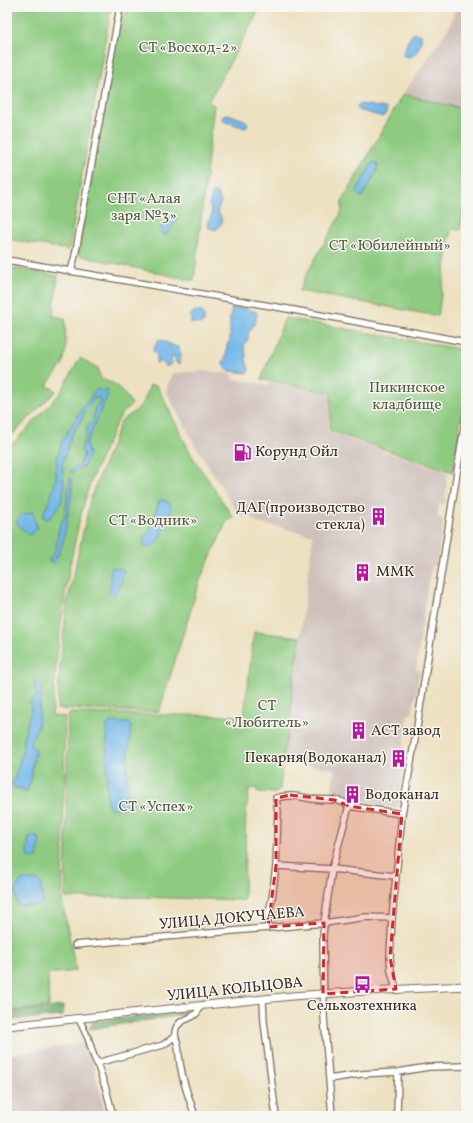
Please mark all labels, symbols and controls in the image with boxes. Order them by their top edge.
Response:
park label: СТ «Восход-2» [139,38,237,59]
park label: СНТ «Алая заря №3» [107,189,181,227]
park label: СТ «Юбилейный» [329,236,451,257]
park label: Пикинское кладбище [369,378,445,416]
fuel station icon: Корунд Ойл [232,442,252,462]
place label: Корунд Ойл [255,442,338,463]
place label: ДАГ(производство стекла) [236,498,365,536]
building icon: ДАГ(производство стекла) [368,507,388,527]
park label: СТ «Водник» [109,511,197,532]
building icon: ММК [353,562,373,582]
place label: ММК [376,562,414,583]
park label: СТ «Любитель» [225,696,309,734]
building icon: АСТ завод [348,721,368,741]
place label: АСТ завод [371,721,441,742]
place label: Пекарня(Водоканал) [244,748,386,769]
building icon: Пекарня(Водоканал) [389,748,409,768]
building icon: Водоканал [342,785,362,805]
place label: Водоканал [365,785,439,806]
park label: СТ «Успех» [119,797,193,818]
street label: УЛИЦА ДОКУЧАЕВА [158,902,306,936]
street label: УЛИЦА КОЛЬЦОВА [166,972,304,1008]
bus stop icon: Сельхозтехника [352,975,372,995]
place label: Сельхозтехника [307,996,417,1017]

